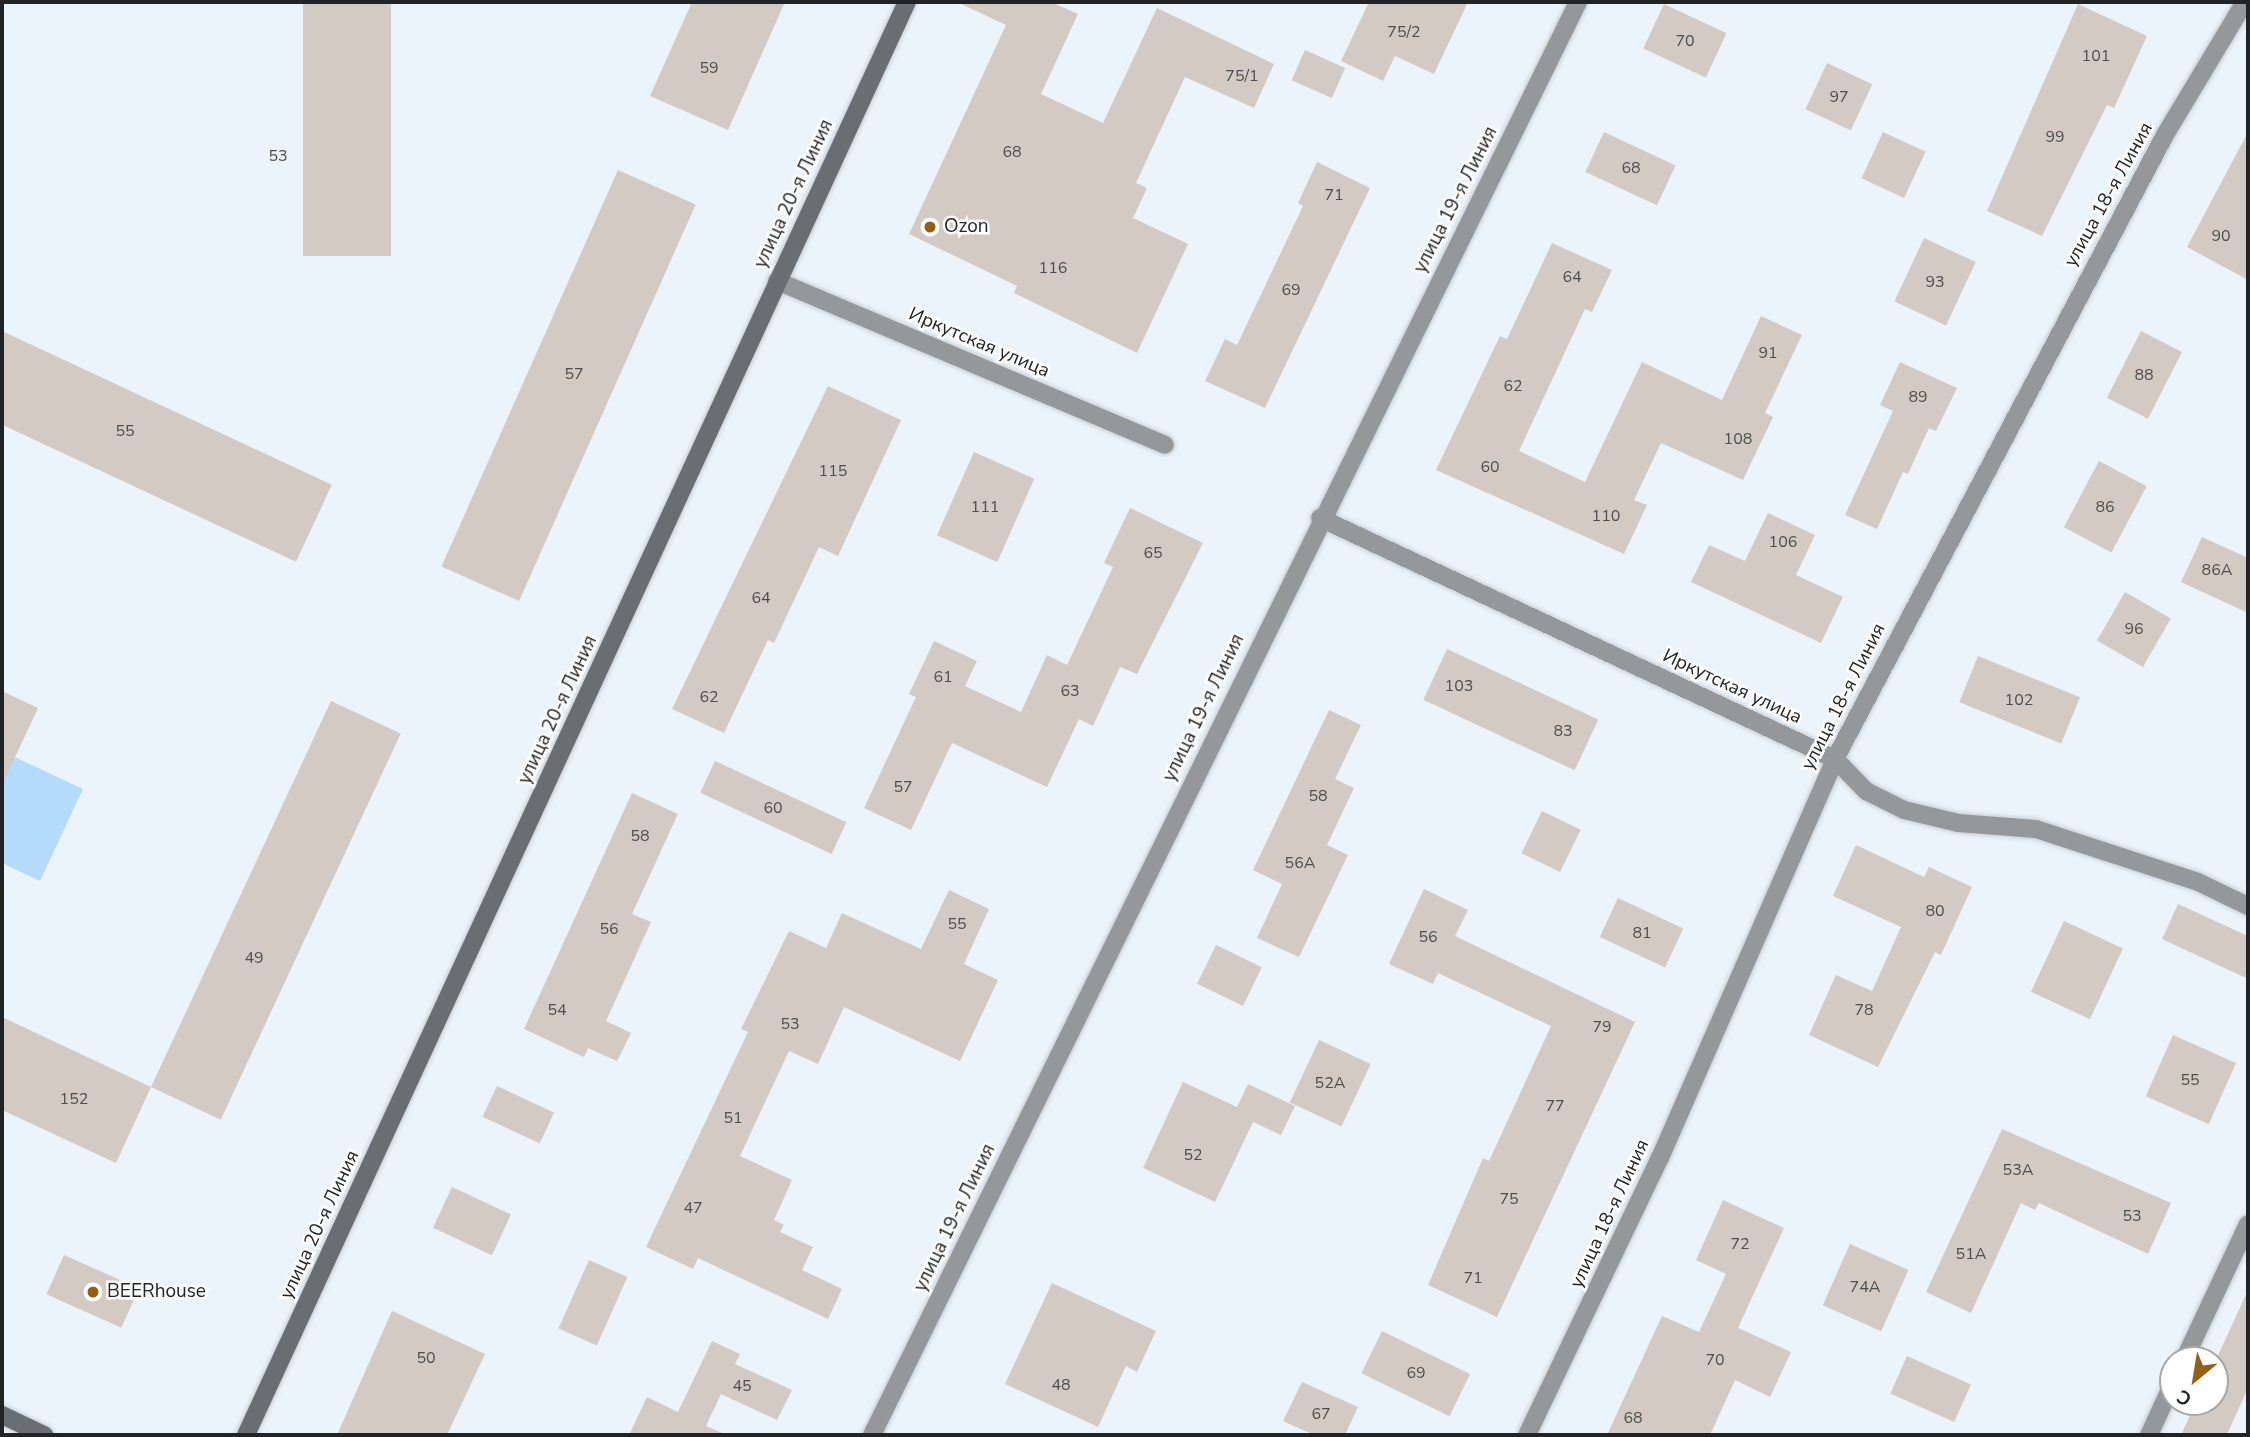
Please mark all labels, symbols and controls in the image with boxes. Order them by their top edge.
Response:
house number: 75/2 [1387,22,1421,42]
house number: 70 [1675,31,1695,51]
house number: 101 [2082,46,2110,66]
house number: 59 [699,58,719,78]
house number: 75/1 [1225,66,1259,86]
house number: 97 [1829,87,1849,107]
street label: улица 20-я Линия [750,116,838,272]
street label: улица 18-я Линия [2060,119,2158,271]
street label: улица 19-я Линия [1409,123,1503,277]
house number: 99 [2045,127,2065,147]
house number: 68 [1002,142,1022,162]
house number: 53 [268,146,288,166]
house number: 68 [1621,158,1641,178]
house number: 71 [1324,185,1344,205]
place label: Ozon [944,216,989,238]
marker: Ozon [922,219,938,235]
house number: 90 [2211,226,2231,246]
house number: 116 [1039,258,1067,278]
house number: 64 [1562,267,1582,287]
house number: 93 [1925,272,1945,292]
house number: 69 [1281,280,1301,300]
street label: Иркутская улица [905,303,1053,383]
house number: 91 [1758,343,1778,363]
house number: 57 [564,364,584,384]
house number: 88 [2134,365,2154,385]
house number: 62 [1503,376,1523,396]
house number: 89 [1908,387,1928,407]
house number: 55 [115,421,135,441]
house number: 108 [1724,429,1752,449]
house number: 60 [1480,457,1500,477]
house number: 115 [819,461,847,481]
house number: 111 [971,497,999,517]
house number: 86 [2095,497,2115,517]
house number: 110 [1592,506,1620,526]
house number: 106 [1769,532,1797,552]
house number: 65 [1143,543,1163,563]
house number: 86А [2202,560,2232,580]
house number: 64 [751,588,771,608]
house number: 96 [2124,619,2144,639]
street label: улица 18-я Линия [1797,620,1891,774]
street label: улица 19-я Линия [1158,630,1250,786]
street label: улица 20-я Линия [514,632,602,788]
street label: Иркутская улица [1659,645,1805,729]
house number: 61 [933,667,953,687]
house number: 103 [1445,676,1473,696]
house number: 63 [1060,681,1080,701]
house number: 62 [699,687,719,707]
house number: 102 [2005,690,2033,710]
house number: 83 [1553,721,1573,741]
house number: 57 [893,777,913,797]
house number: 58 [1308,786,1328,806]
house number: 60 [763,798,783,818]
house number: 58 [630,826,650,846]
house number: 56А [1285,853,1315,873]
house number: 80 [1925,901,1945,921]
house number: 55 [947,914,967,934]
house number: 56 [599,919,619,939]
house number: 81 [1632,923,1652,943]
house number: 56 [1418,927,1438,947]
house number: 49 [244,948,264,968]
house number: 54 [547,1000,567,1020]
house number: 78 [1854,1000,1874,1020]
house number: 53 [780,1014,800,1034]
house number: 79 [1592,1017,1612,1037]
house number: 55 [2180,1070,2200,1090]
house number: 52А [1315,1073,1345,1093]
house number: 152 [60,1089,88,1109]
house number: 77 [1545,1096,1565,1116]
house number: 51 [723,1108,743,1128]
street label: улица 18-я Линия [1566,1136,1654,1292]
street label: улица 19-я Линия [909,1140,1001,1296]
house number: 52 [1183,1145,1203,1165]
street label: улица 20-я Линия [276,1147,364,1303]
house number: 53А [2003,1160,2033,1180]
house number: 75 [1499,1189,1519,1209]
house number: 47 [683,1198,703,1218]
house number: 53 [2122,1206,2142,1226]
house number: 72 [1730,1234,1750,1254]
house number: 51А [1956,1244,1986,1264]
house number: 71 [1463,1268,1483,1288]
house number: 74А [1850,1277,1880,1297]
place label: BEERhouse [107,1281,206,1303]
marker: BEERhouse [85,1284,101,1300]
north arrow [2159,1346,2229,1416]
house number: 50 [416,1348,436,1368]
house number: 70 [1705,1350,1725,1370]
house number: 69 [1406,1363,1426,1383]
house number: 48 [1051,1375,1071,1395]
house number: 45 [732,1376,752,1396]
text: С [2172,1383,2197,1412]
house number: 67 [1311,1404,1331,1424]
house number: 68 [1623,1408,1643,1428]

